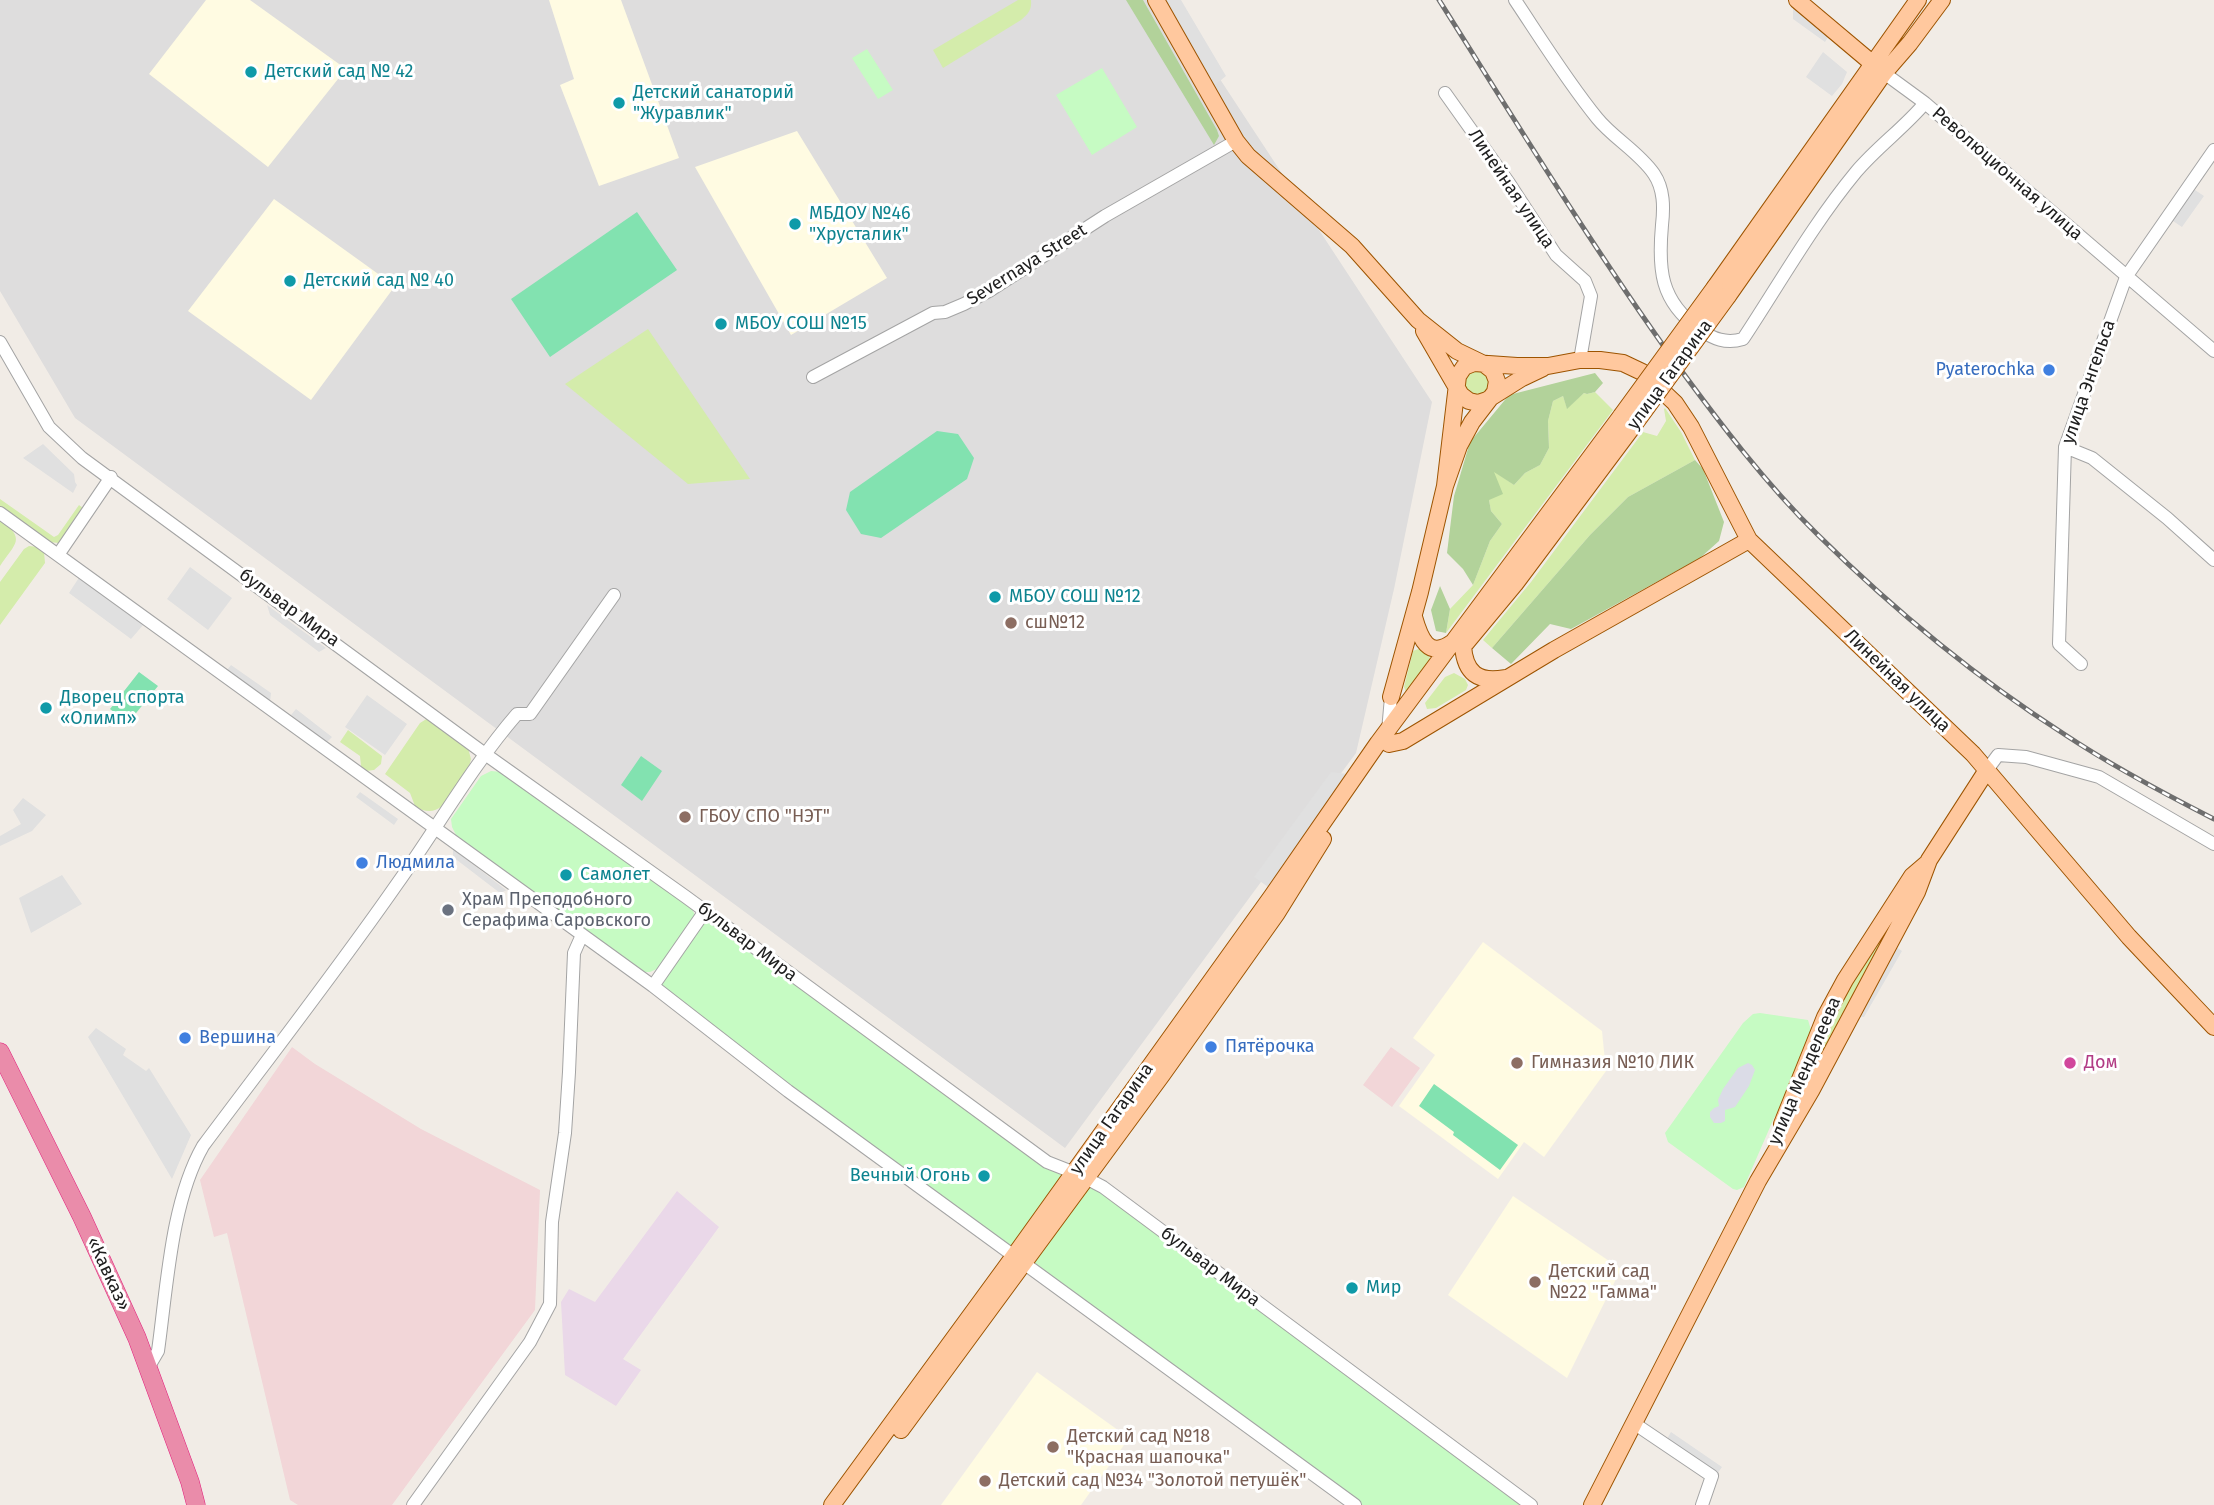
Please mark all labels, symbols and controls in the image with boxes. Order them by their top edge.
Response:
place label: Детский сад № 42 [265,61,413,83]
marker: Детский сад № 42 [243,64,259,80]
place label: Детский санаторий "Журавлик" [633,82,794,124]
marker: Детский санаторий "Журавлик" [611,95,627,111]
street label: Революционная улица [1927,103,2087,245]
street label: Линейная улица [1463,125,1559,253]
place label: МБДОУ №46 "Хрусталик" [809,203,911,246]
marker: МБДОУ №46 "Хрусталик" [787,216,803,232]
street label: Severnaya Street [963,220,1091,310]
place label: Детский сад № 40 [304,270,454,292]
marker: Детский сад № 40 [282,273,298,289]
place label: МБОУ СОШ №15 [735,313,867,335]
marker: МБОУ СОШ №15 [713,316,729,332]
street label: улица Гагарина [1623,316,1717,434]
street label: улица Энгельса [2058,317,2120,447]
place label: Pyaterochka [1935,359,2035,381]
marker: Pyaterochka [2041,362,2057,378]
street label: бульвар Мира [235,564,343,652]
place label: МБОУ СОШ №12 [1009,586,1141,608]
marker: МБОУ СОШ №12 [987,589,1003,605]
place label: сш№12 [1025,612,1085,634]
marker: сш№12 [1003,615,1019,631]
street label: Линейная улица [1839,625,1955,737]
place label: Дворец спорта «Олимп» [60,687,185,730]
marker: Дворец спорта «Олимп» [38,700,54,716]
place label: ГБОУ СПО "НЭТ" [699,806,830,828]
marker: ГБОУ СПО "НЭТ" [677,809,693,825]
place label: Людмила [376,852,455,874]
marker: Людмила [354,855,370,871]
place label: Самолет [580,864,650,886]
marker: Самолет [558,867,574,883]
place label: Храм Преподобного Серафима Саровского [462,889,651,932]
street label: бульвар Мира [693,898,801,986]
marker: Храм Преподобного Серафима Саровского [440,902,456,918]
street label: улица Менделеева [1764,994,1846,1148]
place label: Вершина [199,1027,276,1049]
marker: Вершина [177,1030,193,1046]
place label: Пятёрочка [1225,1036,1315,1058]
marker: Пятёрочка [1203,1039,1219,1055]
place label: Гимназия №10 ЛИК [1531,1052,1694,1074]
place label: Дом [2084,1052,2118,1074]
marker: Гимназия №10 ЛИК [1509,1055,1525,1071]
marker: Дом [2062,1055,2078,1071]
street label: улица Гагарина [1066,1059,1158,1179]
place label: Вечный Огонь [850,1165,970,1187]
marker: Вечный Огонь [976,1168,992,1184]
street label: бульвар Мира [1156,1223,1264,1311]
street label: «Кавказ» [82,1234,134,1314]
place label: Детский сад №22 "Гамма" [1549,1261,1657,1304]
marker: Детский сад №22 "Гамма" [1527,1274,1543,1290]
place label: Мир [1366,1277,1401,1299]
marker: Мир [1344,1280,1360,1296]
place label: Детский сад №18 "Красная шапочка" [1067,1426,1230,1468]
marker: Детский сад №18 "Красная шапочка" [1045,1439,1061,1455]
place label: Детский сад №34 "Золотой петушёк" [999,1470,1306,1492]
marker: Детский сад №34 "Золотой петушёк" [977,1473,993,1489]

